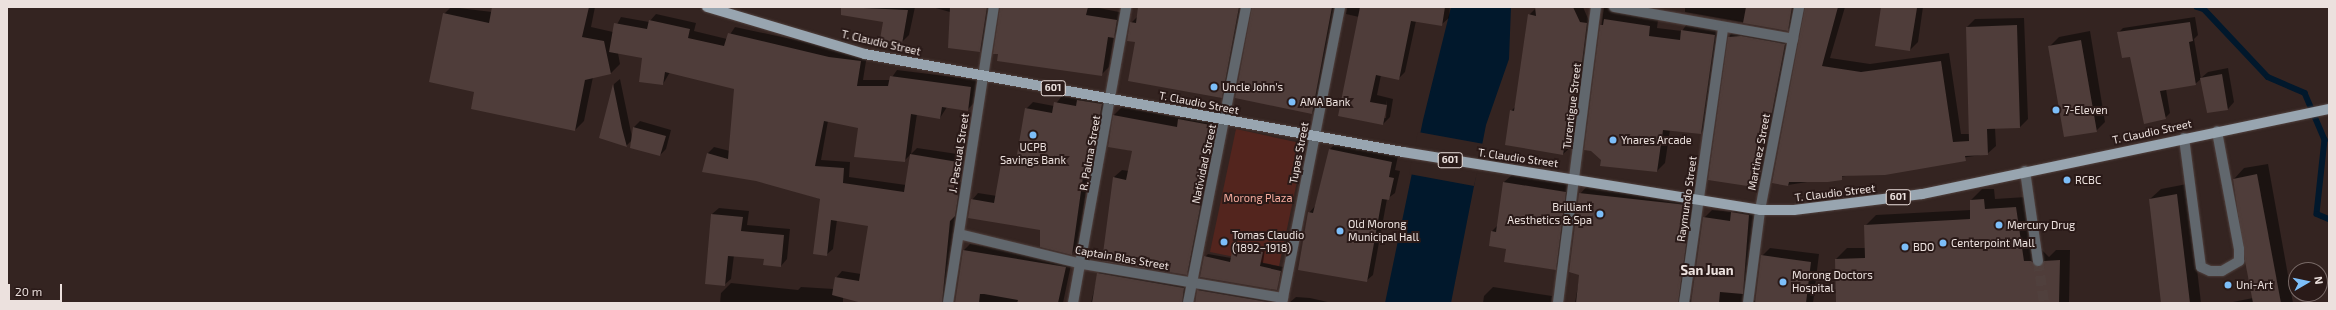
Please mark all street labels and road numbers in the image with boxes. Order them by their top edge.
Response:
street label: T. Claudio Street [840,27,922,59]
street label: Turentigue Street [1560,62,1584,150]
road number: 601 [1040,80,1066,96]
street label: T. Claudio Street [1158,89,1240,117]
street label: J. Pascual Street [946,112,972,194]
street label: Martinez Street [1745,112,1773,192]
street label: R. Palma Street [1077,114,1103,192]
street label: T. Claudio Street [2111,117,2193,147]
street label: Tupas Street [1287,121,1311,185]
street label: Natividad Street [1189,123,1219,205]
street label: T. Claudio Street [1477,146,1559,170]
road number: 601 [1437,152,1463,168]
street label: Raymundo Street [1674,155,1700,243]
street label: T. Claudio Street [1794,182,1876,204]
road number: 601 [1885,189,1911,205]
street label: Captain Blas Street [1074,243,1170,273]

